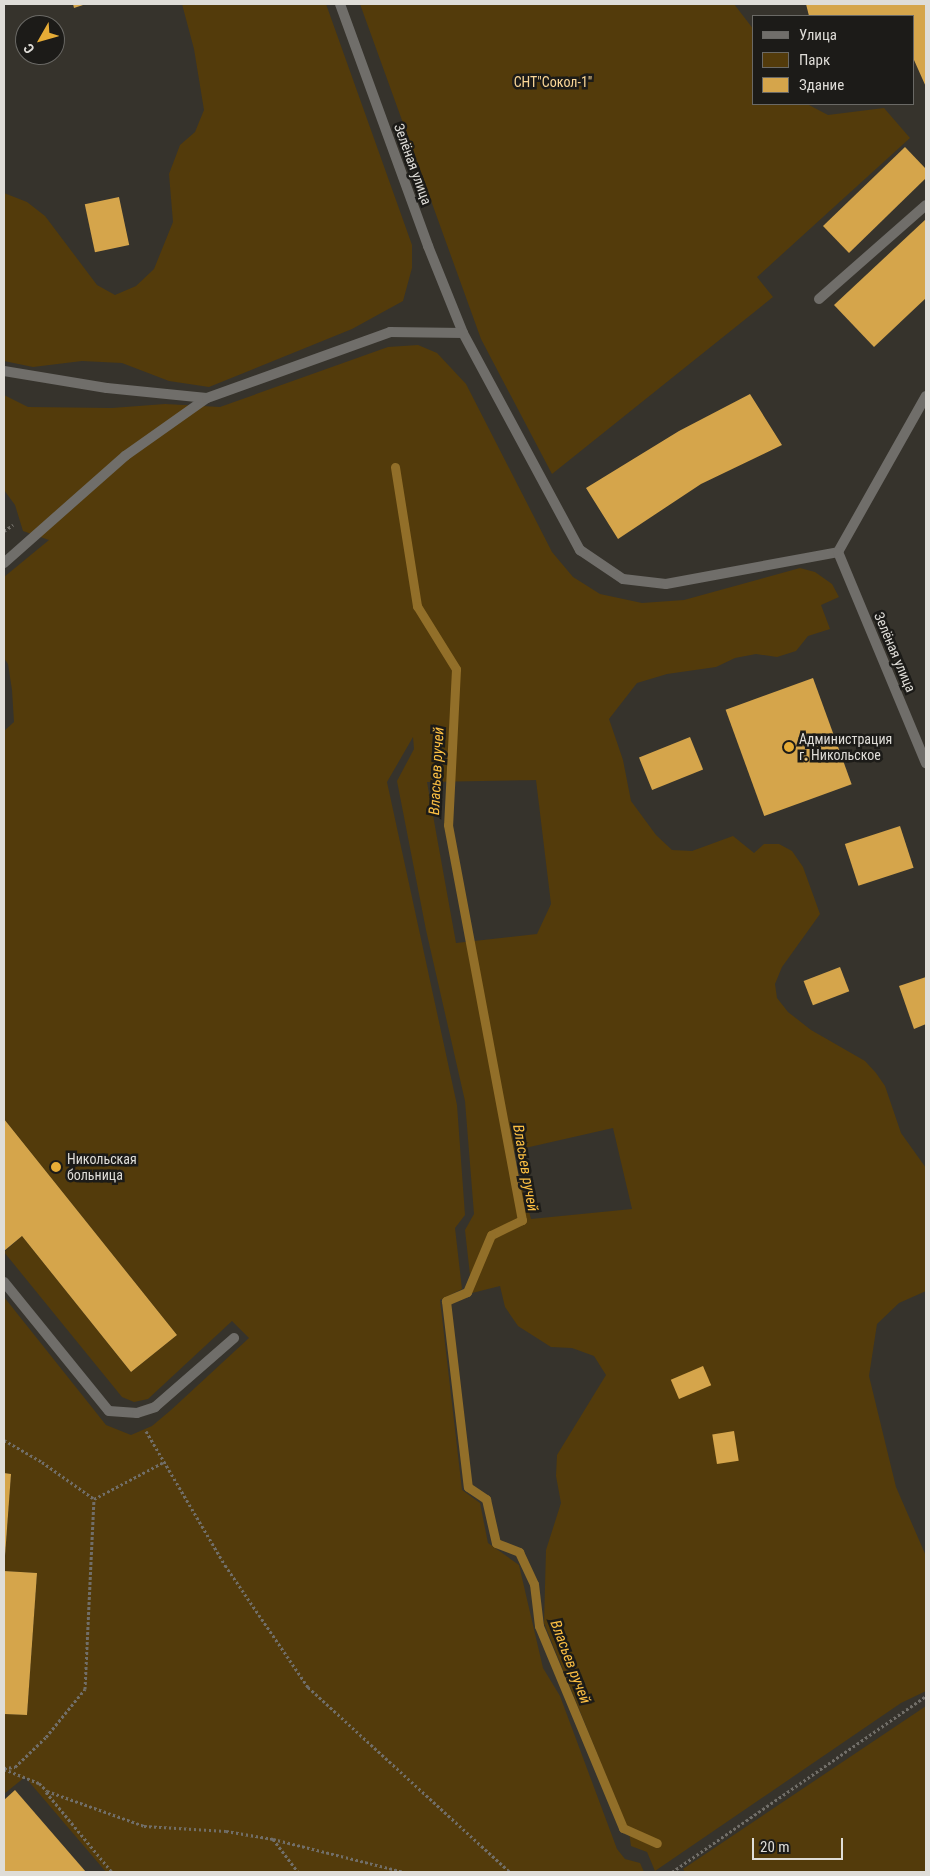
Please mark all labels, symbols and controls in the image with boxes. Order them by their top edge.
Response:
north arrow [15,15,65,65]
legend [752,15,915,105]
text: Улица [799,26,837,44]
text: С [20,41,38,57]
text: Парк [799,51,830,69]
park label: СНТ"Сокол-1" [514,74,592,90]
text: Здание [799,76,844,94]
street label: Зелёная улица [391,121,435,207]
street label: Зелёная улица [871,610,919,694]
water label: Власьев ручей [426,727,448,815]
place label: Администрация г. Никольское [799,731,892,764]
marker: Администрация г. Никольское [783,741,795,753]
water label: Власьев ручей [508,1123,542,1213]
place label: Никольская больница [67,1151,137,1184]
marker: Никольская больница [49,1160,63,1174]
water label: Власьев ручей [546,1618,594,1706]
scale bar [755,1828,846,1860]
text: 20 m [760,1838,790,1856]

